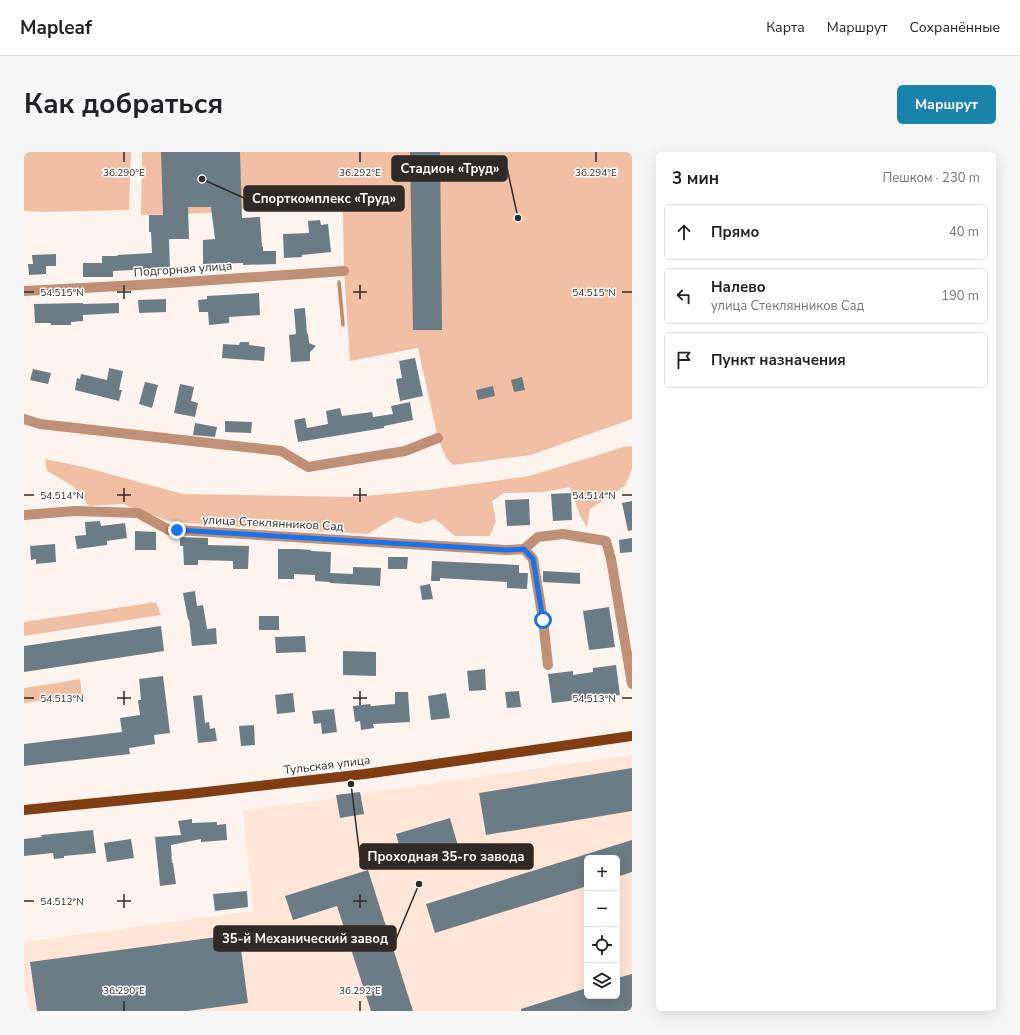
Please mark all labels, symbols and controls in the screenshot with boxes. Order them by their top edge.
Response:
text: Mapleaf [20,15,92,41]
text: Карта [766,18,805,37]
text: Маршрут [827,18,888,37]
text: Сохранённые [910,18,1000,37]
text: Как добраться [24,85,223,123]
button: Маршрут [897,85,996,124]
callout: Стадион «Труд» [392,156,507,181]
text: Стадион «Труд» [400,160,500,178]
text: 36.290°E [103,166,145,180]
text: 36.292°E [339,166,381,180]
text: 36.294°E [575,166,617,180]
text: 3 мин [672,167,719,190]
text: Пешком · 230 m [882,169,980,187]
callout: Спорткомплекс «Труд» [244,186,404,211]
text: Спорткомплекс «Труд» [252,190,396,208]
icon: ahead [673,221,695,243]
text: Прямо [711,222,759,242]
text: 40 m [949,223,979,241]
street label: Подгорная улица [133,258,233,280]
text: Налево [711,277,766,297]
icon: left [673,285,695,307]
text: 54.515°N [40,286,84,300]
text: 54.515°N [572,286,616,300]
text: 190 m [941,287,979,305]
text: улица Стеклянников Сад [711,297,864,315]
icon: arrive [673,349,695,371]
text: Пункт назначения [711,350,846,370]
text: 54.514°N [40,489,84,503]
text: 54.514°N [572,489,616,503]
street label: улица Стеклянников Сад [202,511,344,535]
route end [168,521,186,539]
route start [534,611,552,629]
text: 54.513°N [40,692,84,706]
text: 54.513°N [572,692,616,706]
street label: Тульская улица [283,752,371,778]
callout: Проходная 35-го завода [360,844,533,869]
text: Проходная 35-го завода [367,848,525,866]
map controls [584,855,620,999]
button: + [584,855,620,891]
button: − [584,891,620,927]
text: 54.512°N [40,895,84,909]
callout: 35-й Механический завод [214,926,396,951]
button: locate [584,927,620,963]
text: 35-й Механический завод [222,930,388,948]
button: layers [584,963,620,999]
text: 36.290°E [103,984,145,998]
text: 36.292°E [339,984,381,998]

